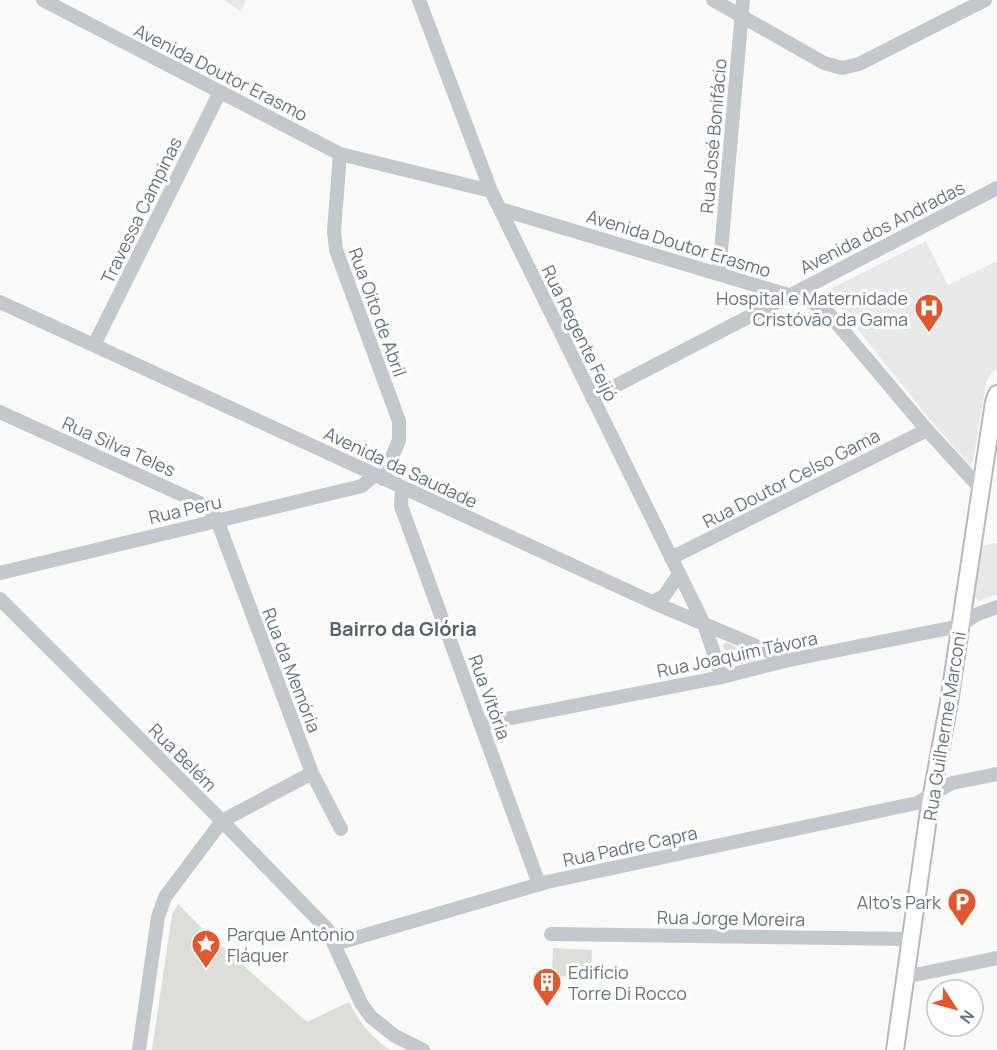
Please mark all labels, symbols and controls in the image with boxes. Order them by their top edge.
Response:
street label: Avenida Doutor Erasmo [130,18,312,126]
street label: Rua José Bonifácio [694,58,732,214]
street label: Travessa Campinas [95,133,187,287]
street label: Avenida dos Andradas [795,175,969,279]
street label: Avenida Doutor Erasmo [584,204,774,282]
street label: Rua Oito de Abril [344,244,412,380]
street label: Rua Regente Feijó [537,261,623,405]
place label: Hospital e Maternidade Cristóvão da Gama [716,286,908,331]
hospital icon: Hospital e Maternidade Cristóvão da Gama [913,292,945,334]
street label: Rua Silva Teles [59,410,179,482]
street label: Avenida da Saudade [320,421,482,513]
street label: Rua Doutor Celso Gama [698,423,884,533]
street label: Rua Peru [146,489,224,529]
street label: Rua da Memória [257,604,327,736]
district label: Bairro da Glória [329,615,477,642]
street label: Rua Joaquim Távora [654,625,820,683]
street label: Rua Guilherme Marconi [917,630,971,822]
street label: Rua Vitória [464,651,516,743]
street label: Rua Belém [144,718,222,796]
street label: Rua Padre Capra [561,820,699,872]
parking icon: Alto's Park [946,886,978,928]
place label: Alto's Park [857,890,942,914]
street label: Rua Jorge Moreira [657,905,805,931]
place label: Parque Antônio Fláquer [227,922,355,967]
place icon: Parque Antônio Fláquer [190,928,222,970]
place label: Edifício Torre Di Rocco [568,960,687,1005]
building icon: Edifício Torre Di Rocco [531,966,563,1008]
north arrow [925,978,985,1038]
text: N [955,1006,979,1028]

